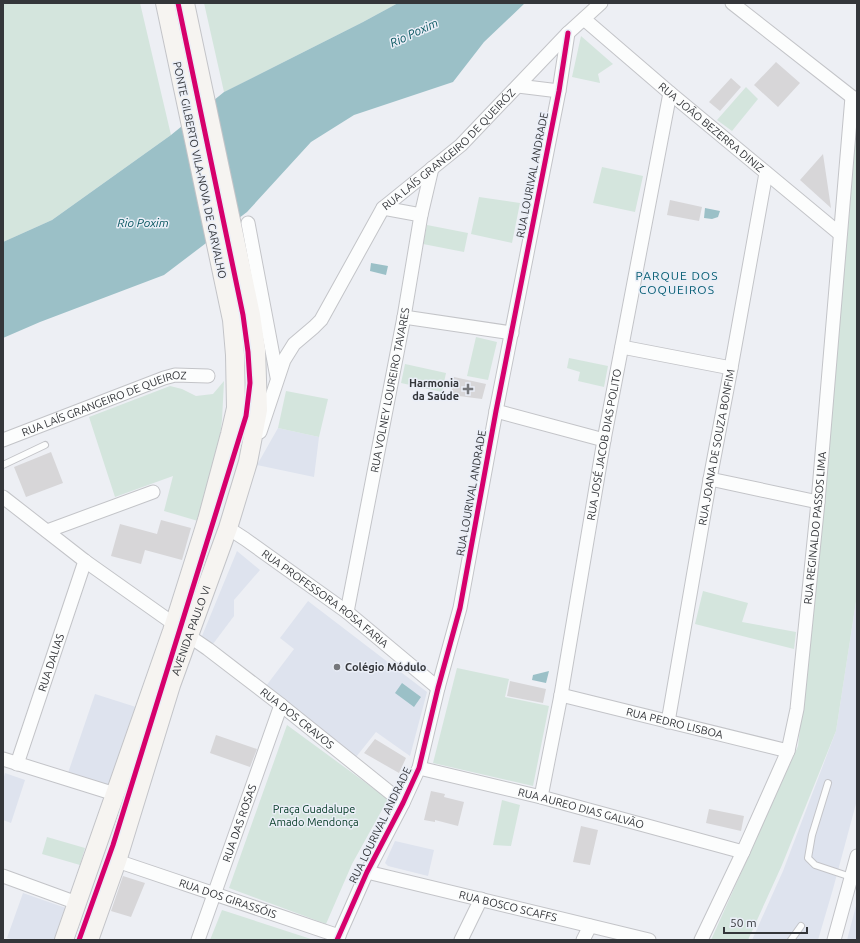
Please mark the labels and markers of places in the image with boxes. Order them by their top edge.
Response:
place label: Harmonia da Saúde [409,377,459,402]
marker: Harmonia da Saúde [462,383,474,395]
place label: Colégio Módulo [345,661,427,673]
marker: Colégio Módulo [332,662,342,672]

